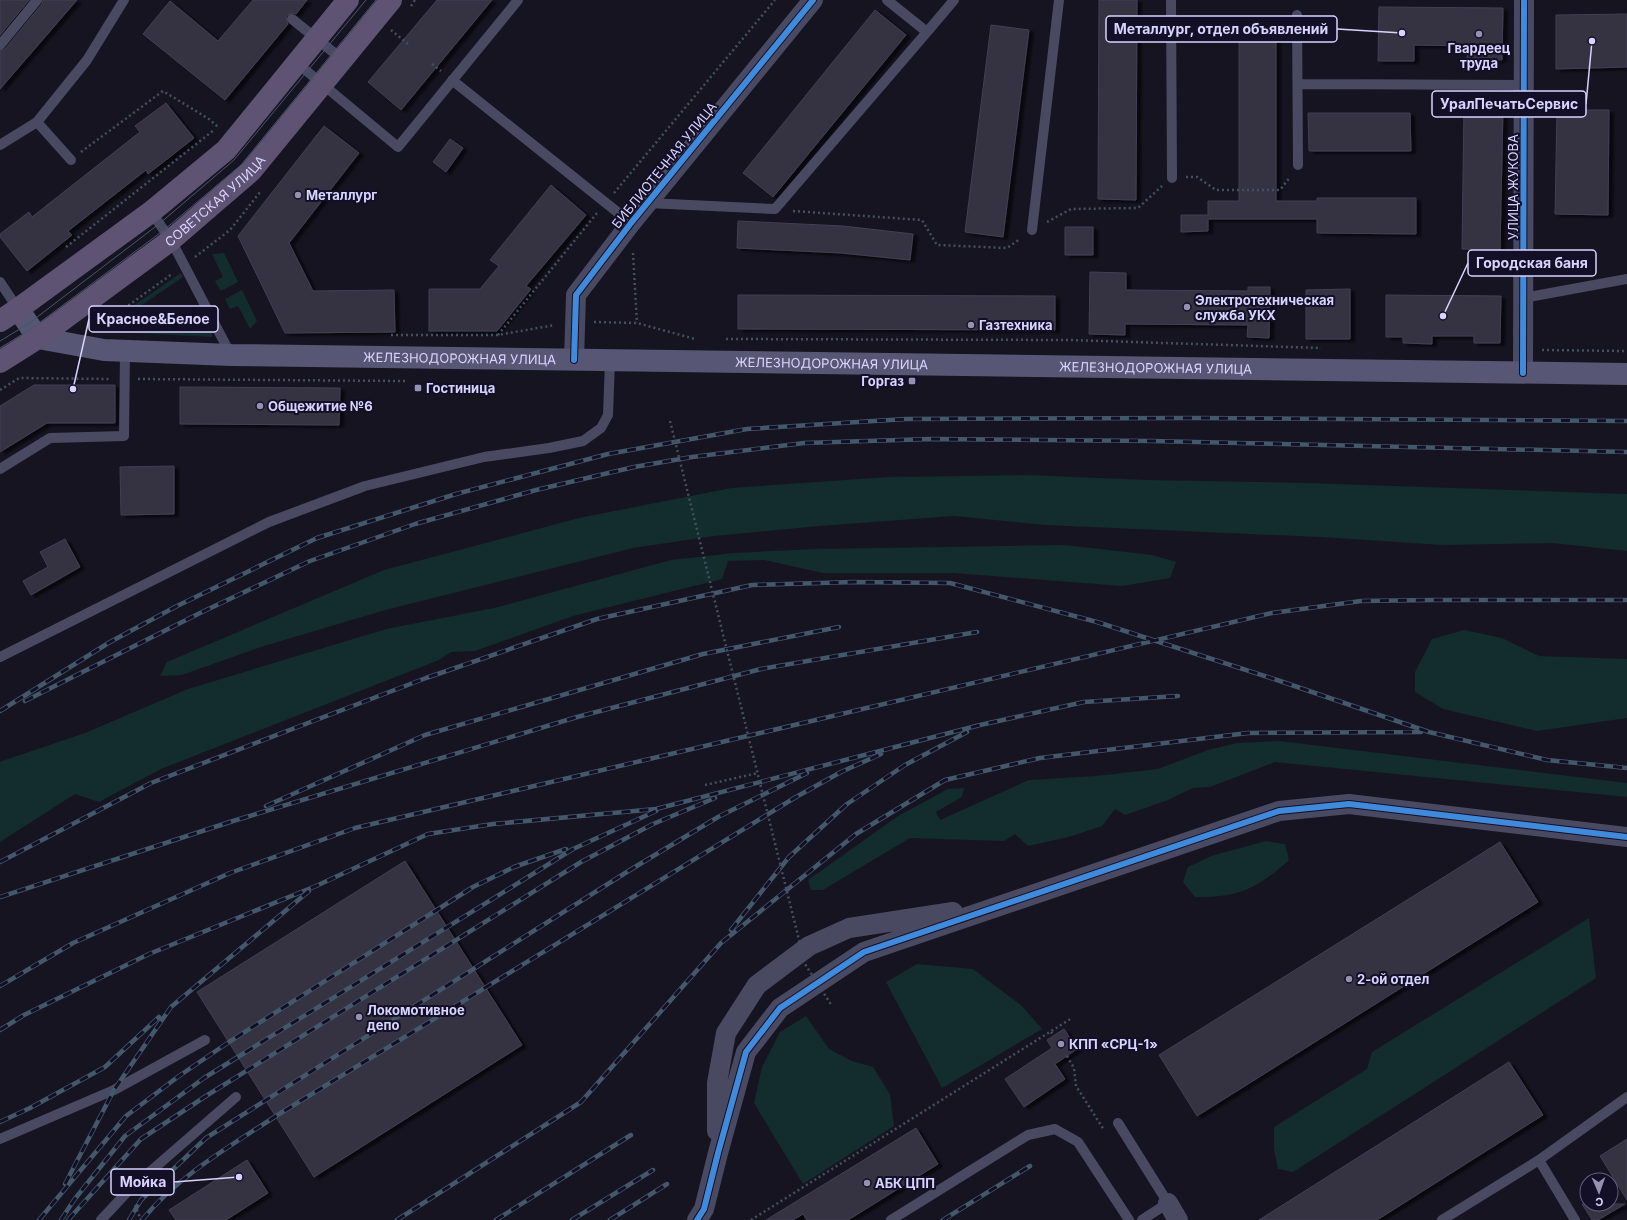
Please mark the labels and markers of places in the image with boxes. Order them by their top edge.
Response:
callout: Металлург, отдел объявлений [1106,16,1337,42]
marker: Гвардеец труда [1474,29,1484,39]
place label: Гвардеец труда [1448,40,1511,71]
callout: УралПечатьСервис [1432,91,1586,117]
place label: Металлург [306,187,377,203]
marker: Металлург [293,190,303,200]
callout: Городская баня [1468,250,1596,276]
place label: Электротехническая служба УКХ [1195,292,1334,323]
marker: Электротехническая служба УКХ [1182,302,1192,312]
callout: Красное&Белое [89,306,218,332]
place label: Газтехника [979,317,1053,333]
marker: Газтехника [966,320,976,330]
place label: Горгаз [861,373,904,389]
marker: Горгаз [907,376,917,386]
place label: Гостиница [426,380,495,396]
marker: Гостиница [413,383,423,393]
place label: Общежитие №6 [268,398,373,414]
marker: Общежитие №6 [255,401,265,411]
place label: 2-ой отдел [1357,971,1429,987]
marker: 2-ой отдел [1344,974,1354,984]
place label: Локомотивное депо [367,1002,465,1033]
marker: Локомотивное депо [354,1012,364,1022]
place label: КПП «СРЦ-1» [1069,1036,1158,1052]
marker: КПП «СРЦ-1» [1056,1039,1066,1049]
callout: Мойка [111,1169,174,1195]
place label: АБК ЦПП [875,1175,935,1191]
marker: АБК ЦПП [862,1178,872,1188]

